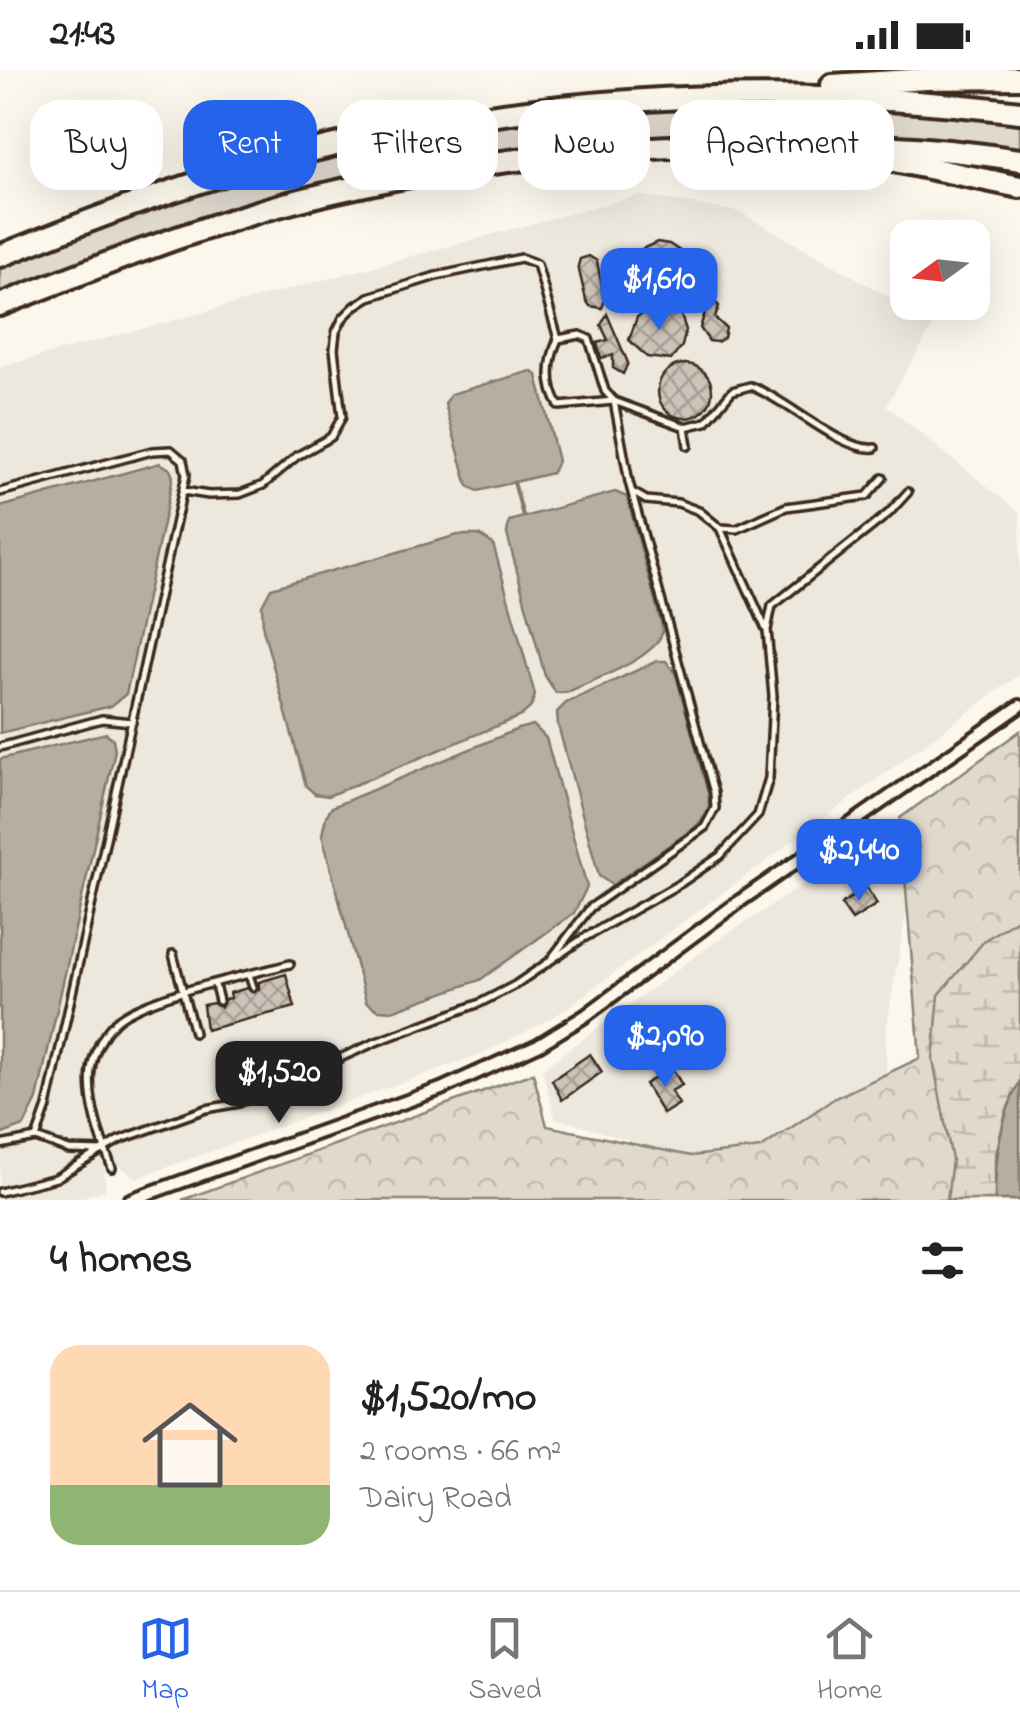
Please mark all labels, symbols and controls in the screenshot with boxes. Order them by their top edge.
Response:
text: 21:43 [50,7,116,63]
chip: Buy [30,100,163,190]
chip: Rent [183,100,317,190]
chip: Filters [337,100,498,190]
chip: New [518,100,650,190]
chip: Apartment [670,100,894,190]
north arrow [890,220,990,320]
map controls [890,220,990,320]
pin: $1,610 [578,248,740,333]
text: $1,610 [622,257,696,304]
pin: $2,440 [778,819,940,904]
text: $2,440 [819,828,899,875]
pin: $2,090 [584,1005,746,1090]
text: $2,090 [626,1014,704,1061]
pin: $1,520 [198,1041,360,1126]
text: $1,520 [237,1050,321,1097]
text: 4 homes [50,1230,192,1291]
icon: filters [915,1233,970,1288]
text: $1,520/mo [360,1368,536,1429]
icon: home [130,1385,250,1505]
text: 2 rooms · 66 m² [360,1429,562,1476]
text: Dairy Road [360,1476,512,1523]
tab: Map [138,1611,193,1712]
tab: Saved [468,1611,541,1712]
tab: Home [817,1611,882,1712]

